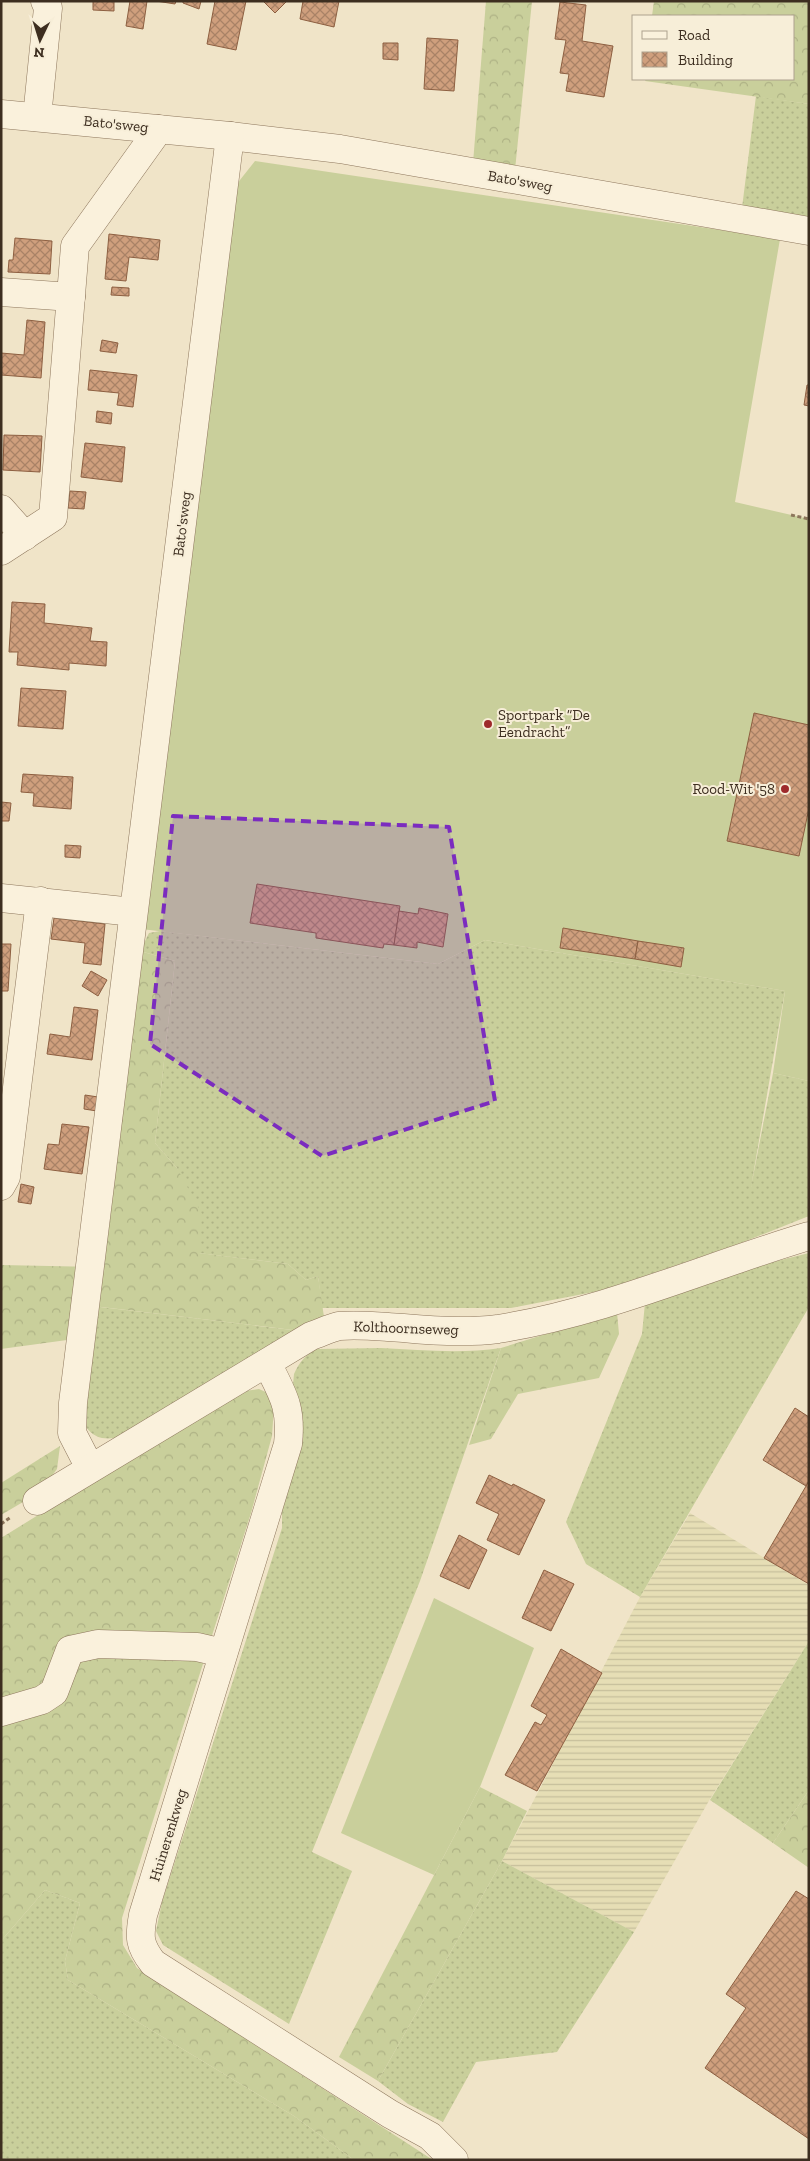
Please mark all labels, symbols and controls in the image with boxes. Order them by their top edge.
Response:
north arrow [15,15,65,65]
legend [632,15,795,80]
text: Road [678,26,711,44]
text: N [33,44,45,61]
text: Building [678,51,733,69]
street label: Bato'sweg [83,112,149,136]
street label: Bato'sweg [486,166,554,196]
street label: Bato'sweg [169,490,195,558]
place label: Sportpark “De Eendracht” [498,706,590,741]
marker: Sportpark “De Eendracht” [482,718,494,730]
place label: Rood-Wit '58 [692,780,775,798]
marker: Rood-Wit '58 [779,783,791,795]
street label: Kolthoornseweg [353,1317,459,1339]
street label: Huinerenkweg [145,1787,191,1883]

